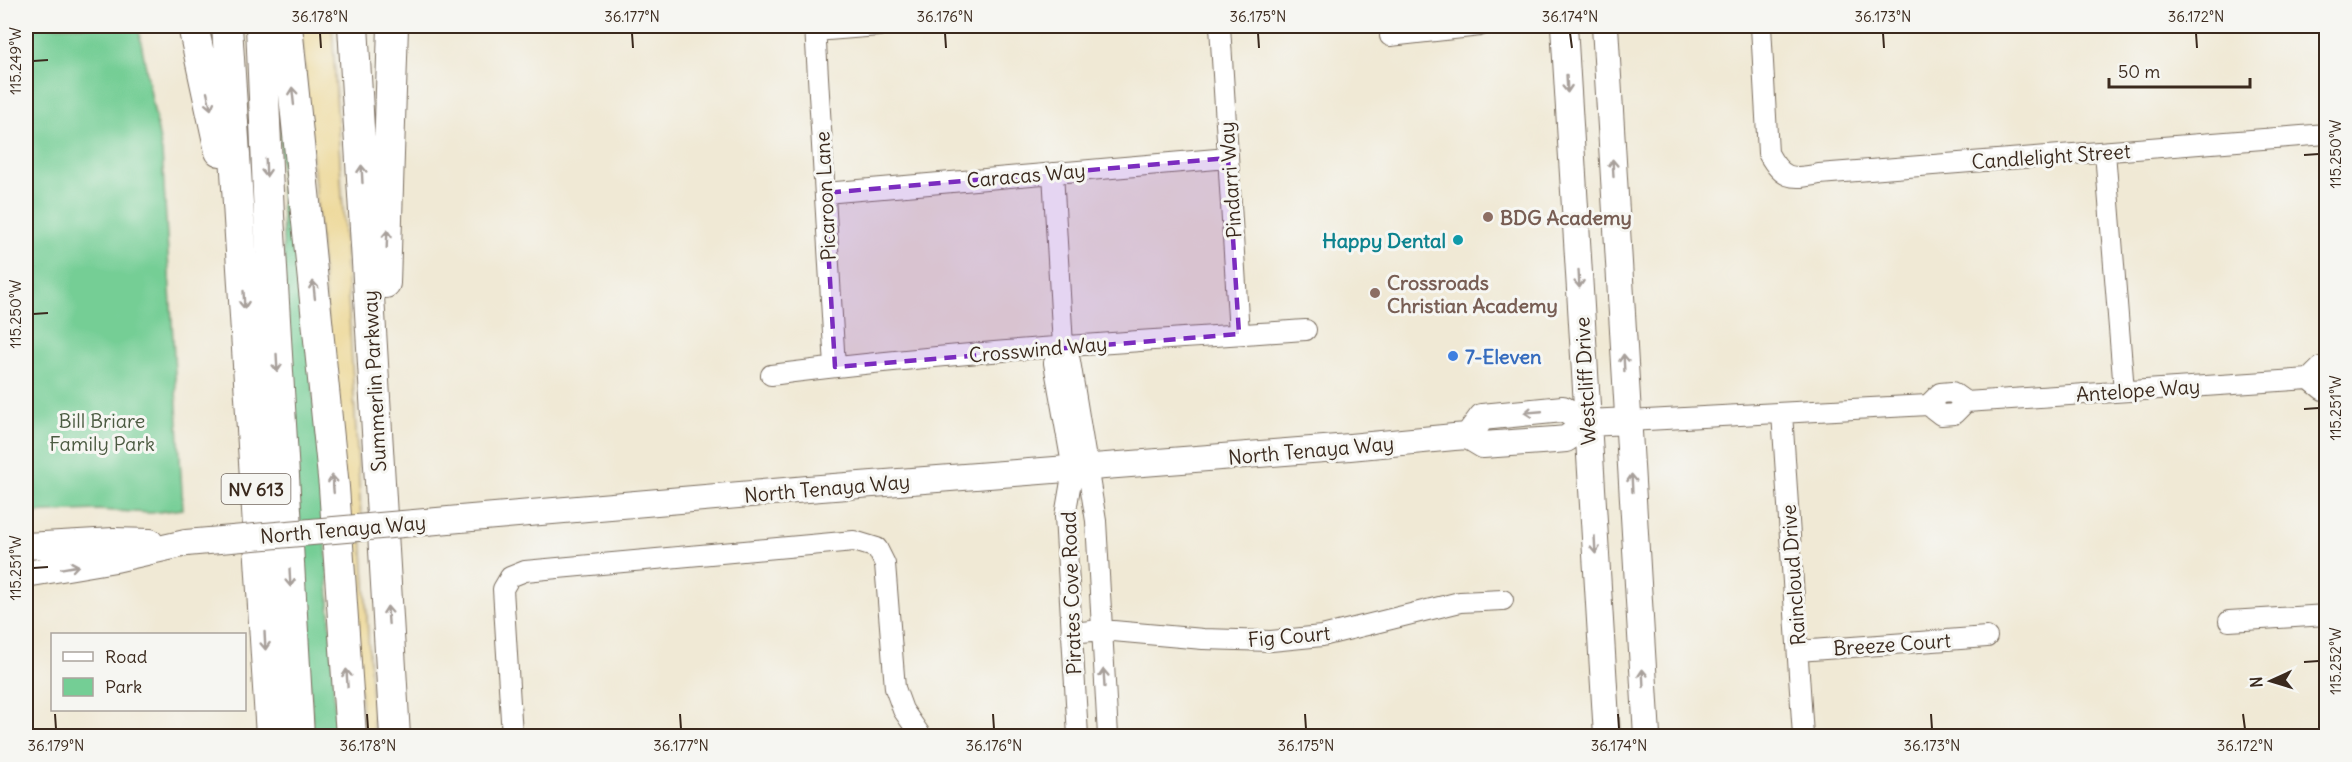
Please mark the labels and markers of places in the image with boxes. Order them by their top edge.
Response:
place label: BDG Academy [1500,205,1632,230]
marker: BDG Academy [1481,210,1495,224]
place label: Happy Dental [1322,228,1446,253]
marker: Happy Dental [1451,233,1465,247]
place label: Crossroads Christian Academy [1387,270,1558,318]
marker: Crossroads Christian Academy [1368,286,1382,300]
place label: 7-Eleven [1465,344,1542,369]
marker: 7-Eleven [1446,349,1460,363]

